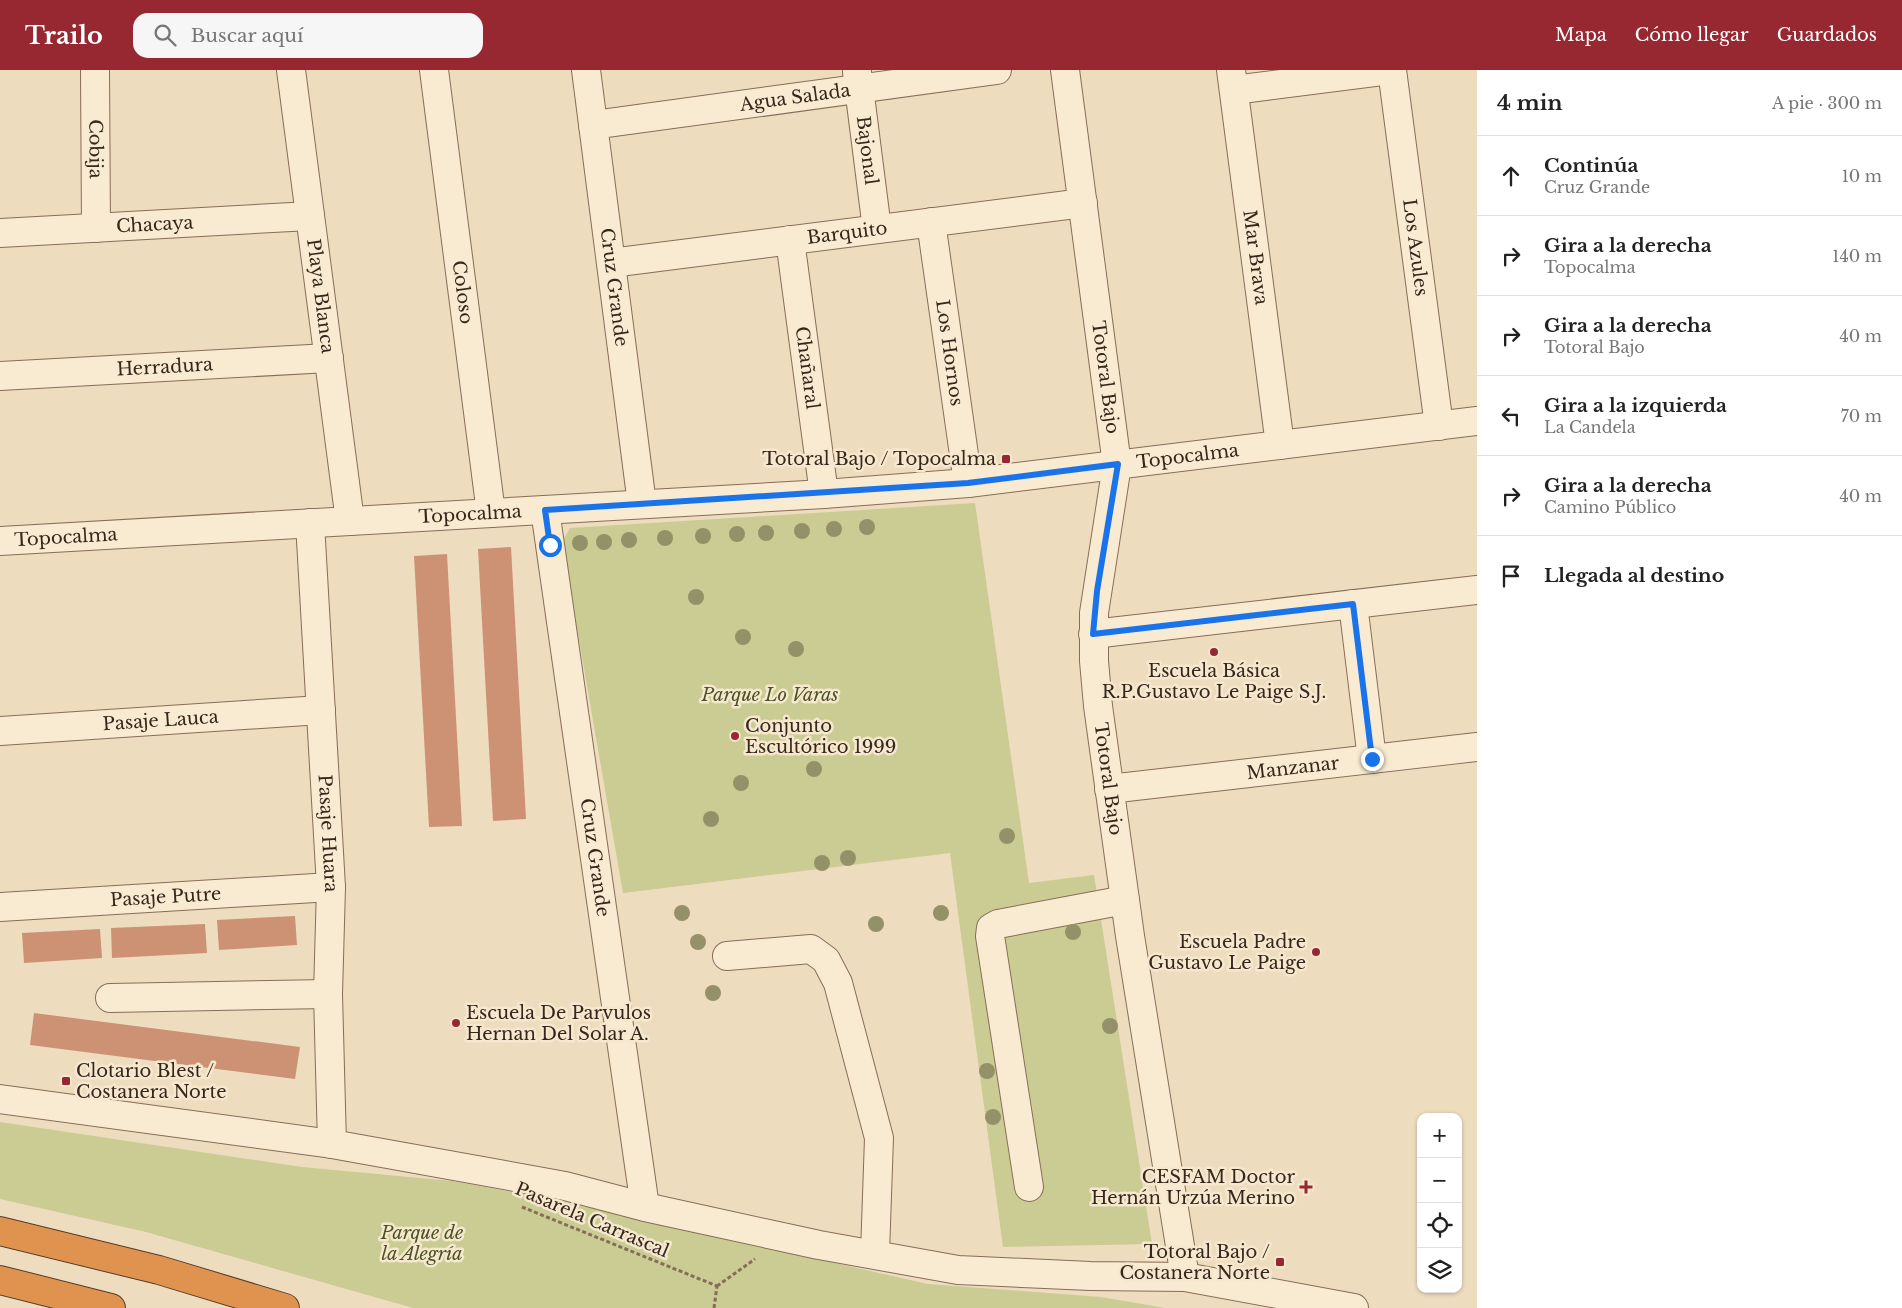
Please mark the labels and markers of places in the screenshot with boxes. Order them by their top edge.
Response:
place label: Totoral Bajo / Topocalma [762,448,996,470]
marker: Totoral Bajo / Topocalma [1000,453,1012,465]
marker: Escuela Básica R.P.Gustavo Le Paige S.J. [1208,646,1220,658]
place label: Escuela Básica R.P.Gustavo Le Paige S.J. [1102,660,1326,703]
place label: Conjunto Escultórico 1999 [745,715,896,758]
marker: Conjunto Escultórico 1999 [729,730,741,742]
place label: Escuela Padre Gustavo Le Paige [1148,931,1306,974]
marker: Escuela Padre Gustavo Le Paige [1310,946,1322,958]
place label: Escuela De Parvulos Hernan Del Solar A. [466,1002,651,1045]
marker: Escuela De Parvulos Hernan Del Solar A. [450,1017,462,1029]
place label: Clotario Blest / Costanera Norte [76,1060,227,1103]
marker: Clotario Blest / Costanera Norte [60,1075,72,1087]
place label: CESFAM Doctor Hernán Urzúa Merino [1091,1166,1295,1209]
marker: CESFAM Doctor Hernán Urzúa Merino [1299,1180,1313,1194]
place label: Totoral Bajo / Costanera Norte [1119,1241,1270,1284]
marker: Totoral Bajo / Costanera Norte [1274,1256,1286,1268]

